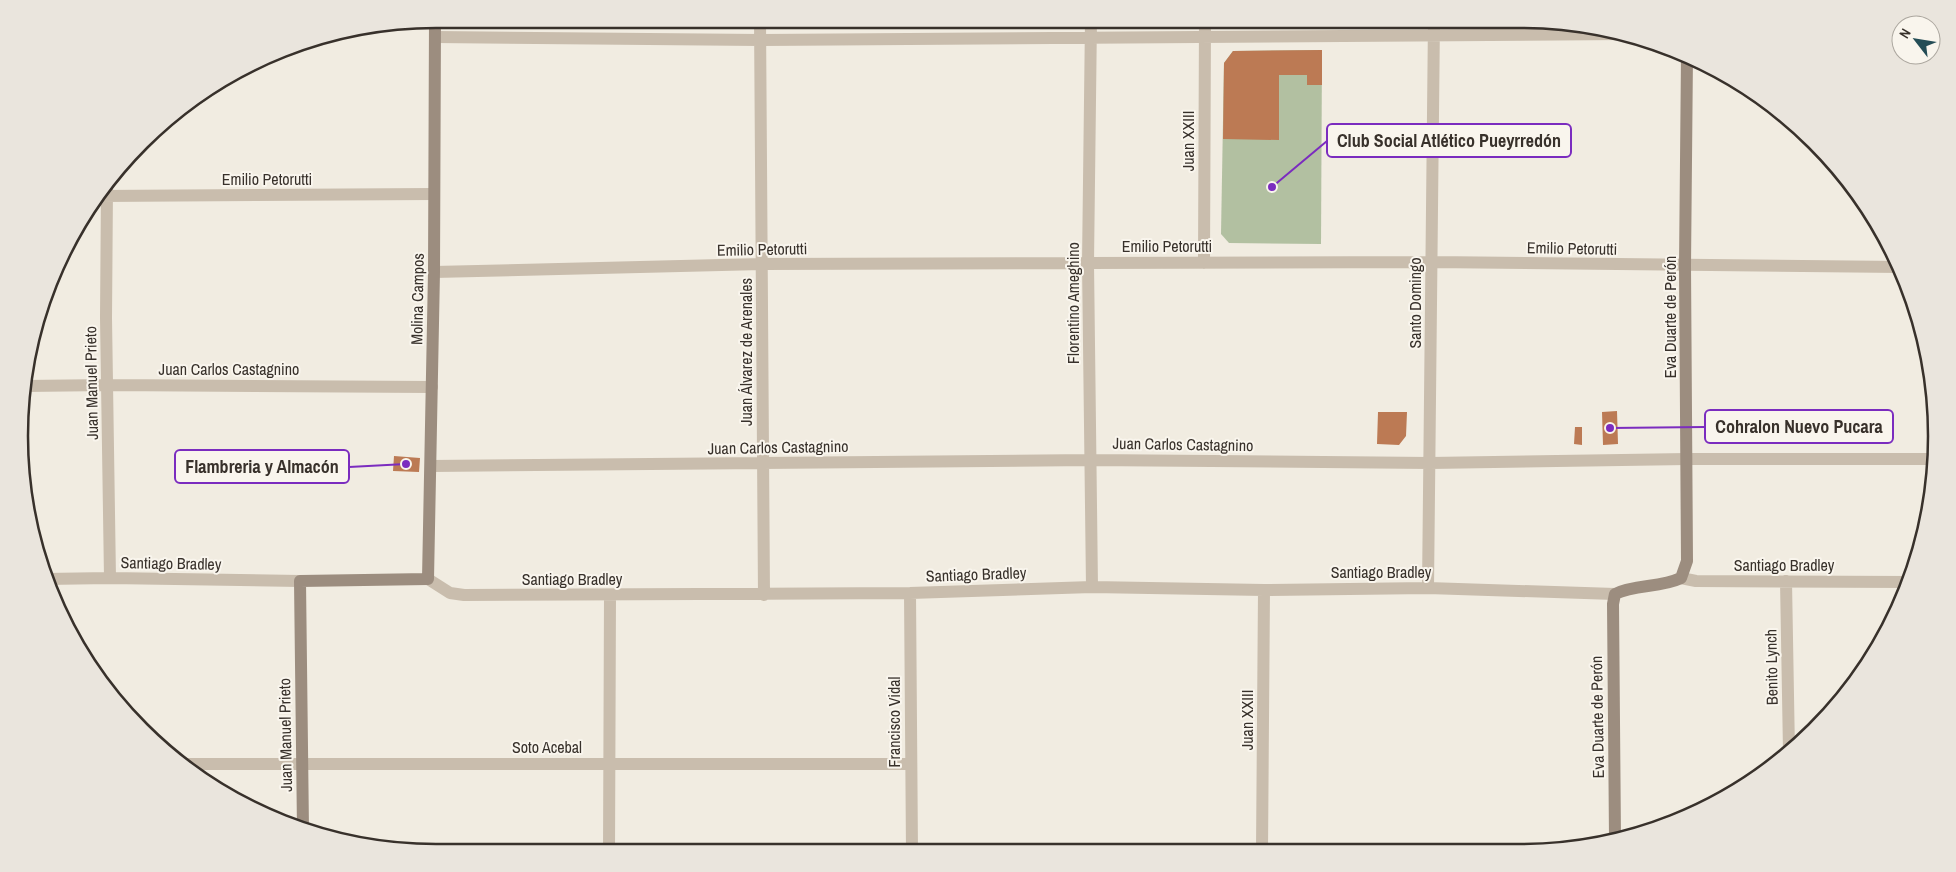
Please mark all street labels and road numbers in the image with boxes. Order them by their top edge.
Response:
street label: Juan XXIII [1177,111,1199,171]
street label: Emilio Petorutti [222,168,312,190]
street label: Emilio Petorutti [1122,235,1212,257]
street label: Emilio Petorutti [1527,236,1617,260]
street label: Emilio Petorutti [717,237,807,261]
street label: Florentino Ameghino [1062,242,1084,364]
street label: Molina Campos [405,253,429,345]
street label: Eva Duarte de Perón [1659,256,1681,378]
street label: Santo Domingo [1404,257,1426,349]
street label: Juan Álvarez de Arenales [735,278,757,426]
street label: Juan Manuel Prieto [79,326,103,440]
street label: Juan Carlos Castagnino [159,358,299,380]
street label: Juan Carlos Castagnino [1112,432,1254,456]
street label: Juan Carlos Castagnino [707,435,849,459]
street label: Santiago Bradley [120,551,222,575]
street label: Santiago Bradley [1734,554,1835,576]
street label: Santiago Bradley [925,561,1027,587]
street label: Santiago Bradley [1331,561,1432,583]
street label: Santiago Bradley [522,568,623,590]
street label: Benito Lynch [1759,629,1783,705]
street label: Eva Duarte de Perón [1585,656,1609,778]
street label: Francisco Vidal [883,676,905,767]
street label: Juan Manuel Prieto [273,678,297,792]
street label: Juan XXIII [1236,690,1258,750]
street label: Soto Acebal [512,736,582,758]

